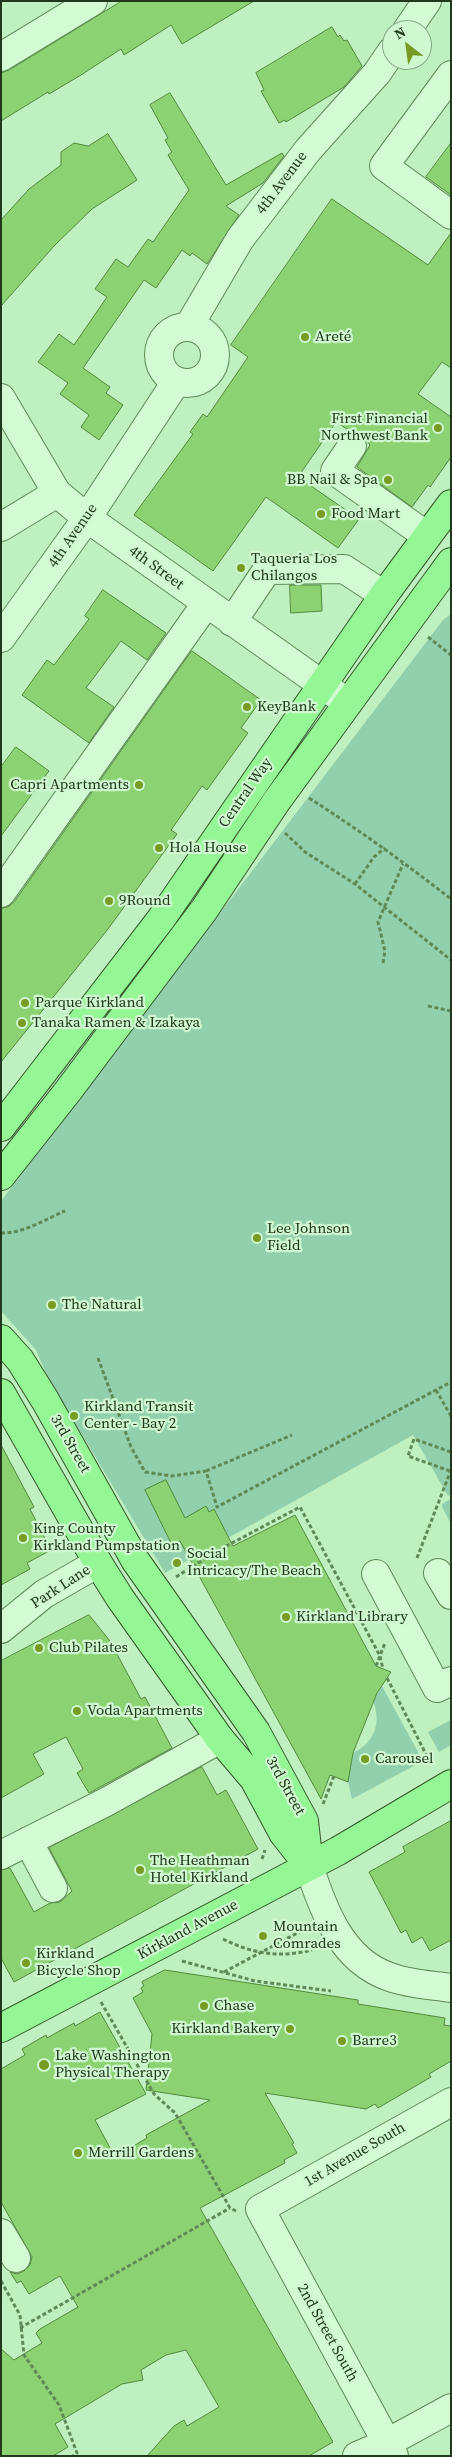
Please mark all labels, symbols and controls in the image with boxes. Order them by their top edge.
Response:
north arrow [382,20,432,70]
text: N [391,22,409,44]
street label: 4th Avenue [253,148,311,218]
place label: Areté [315,328,351,346]
marker: Areté [299,331,311,343]
place label: First Financial Northwest Bank [321,410,428,445]
marker: First Financial Northwest Bank [432,422,444,434]
place label: BB Nail & Spa [287,471,378,489]
marker: BB Nail & Spa [382,474,394,486]
street label: 4th Avenue [44,500,102,572]
place label: Food Mart [331,505,400,523]
marker: Food Mart [315,508,327,520]
street label: 4th Street [125,542,187,594]
place label: Taqueria Los Chilangos [251,550,337,585]
marker: Taqueria Los Chilangos [235,562,247,574]
place label: KeyBank [257,698,316,716]
marker: KeyBank [241,701,253,713]
street label: Central Way [215,755,277,831]
place label: Capri Apartments [10,776,129,794]
marker: Capri Apartments [133,779,145,791]
place label: Hola House [169,839,247,857]
marker: Hola House [153,842,165,854]
place label: 9Round [119,892,171,910]
marker: 9Round [103,895,115,907]
place label: Parque Kirkland [35,994,144,1012]
marker: Parque Kirkland [19,997,31,1009]
place label: Tanaka Ramen & Izakaya [32,1014,200,1032]
marker: Tanaka Ramen & Izakaya [16,1017,28,1029]
place label: Lee Johnson Field [267,1220,350,1255]
marker: Lee Johnson Field [251,1232,263,1244]
place label: The Natural [62,1296,142,1314]
marker: The Natural [46,1299,58,1311]
place label: Kirkland Transit Center - Bay 2 [84,1398,193,1433]
marker: Kirkland Transit Center - Bay 2 [68,1410,80,1422]
street label: 3rd Street [46,1412,94,1476]
place label: King County Kirkland Pumpstation [33,1520,180,1555]
marker: King County Kirkland Pumpstation [17,1532,29,1544]
place label: Social Intricacy/The Beach [187,1545,322,1580]
marker: Social Intricacy/The Beach [171,1557,183,1569]
street label: Park Lane [28,1561,94,1613]
place label: Kirkland Library [296,1608,408,1626]
marker: Kirkland Library [280,1611,292,1623]
place label: Club Pilates [49,1639,128,1657]
marker: Club Pilates [33,1642,45,1654]
place label: Voda Apartments [87,1702,203,1720]
marker: Voda Apartments [71,1705,83,1717]
place label: Carousel [375,1750,434,1768]
street label: 3rd Street [262,1753,308,1819]
marker: Carousel [359,1753,371,1765]
place label: The Heathman Hotel Kirkland [150,1852,250,1887]
marker: The Heathman Hotel Kirkland [134,1864,146,1876]
street label: Kirkland Avenue [135,1896,241,1964]
place label: Mountain Comrades [273,1918,341,1953]
marker: Mountain Comrades [257,1930,269,1942]
place label: Kirkland Bicycle Shop [36,1945,121,1980]
marker: Kirkland Bicycle Shop [20,1957,32,1969]
place label: Chase [214,1997,254,2015]
marker: Chase [198,2000,210,2012]
place label: Kirkland Bakery [171,2020,280,2038]
marker: Kirkland Bakery [284,2023,296,2035]
place label: Barre3 [352,2032,397,2050]
marker: Barre3 [336,2035,348,2047]
place label: Lake Washington Physical Therapy [55,2047,171,2082]
marker: Lake Washington Physical Therapy [37,2058,51,2072]
street label: 1st Avenue South [301,2119,409,2191]
place label: Merrill Gardens [88,2144,194,2162]
marker: Merrill Gardens [72,2147,84,2159]
street label: 2nd Street South [293,2281,361,2385]

